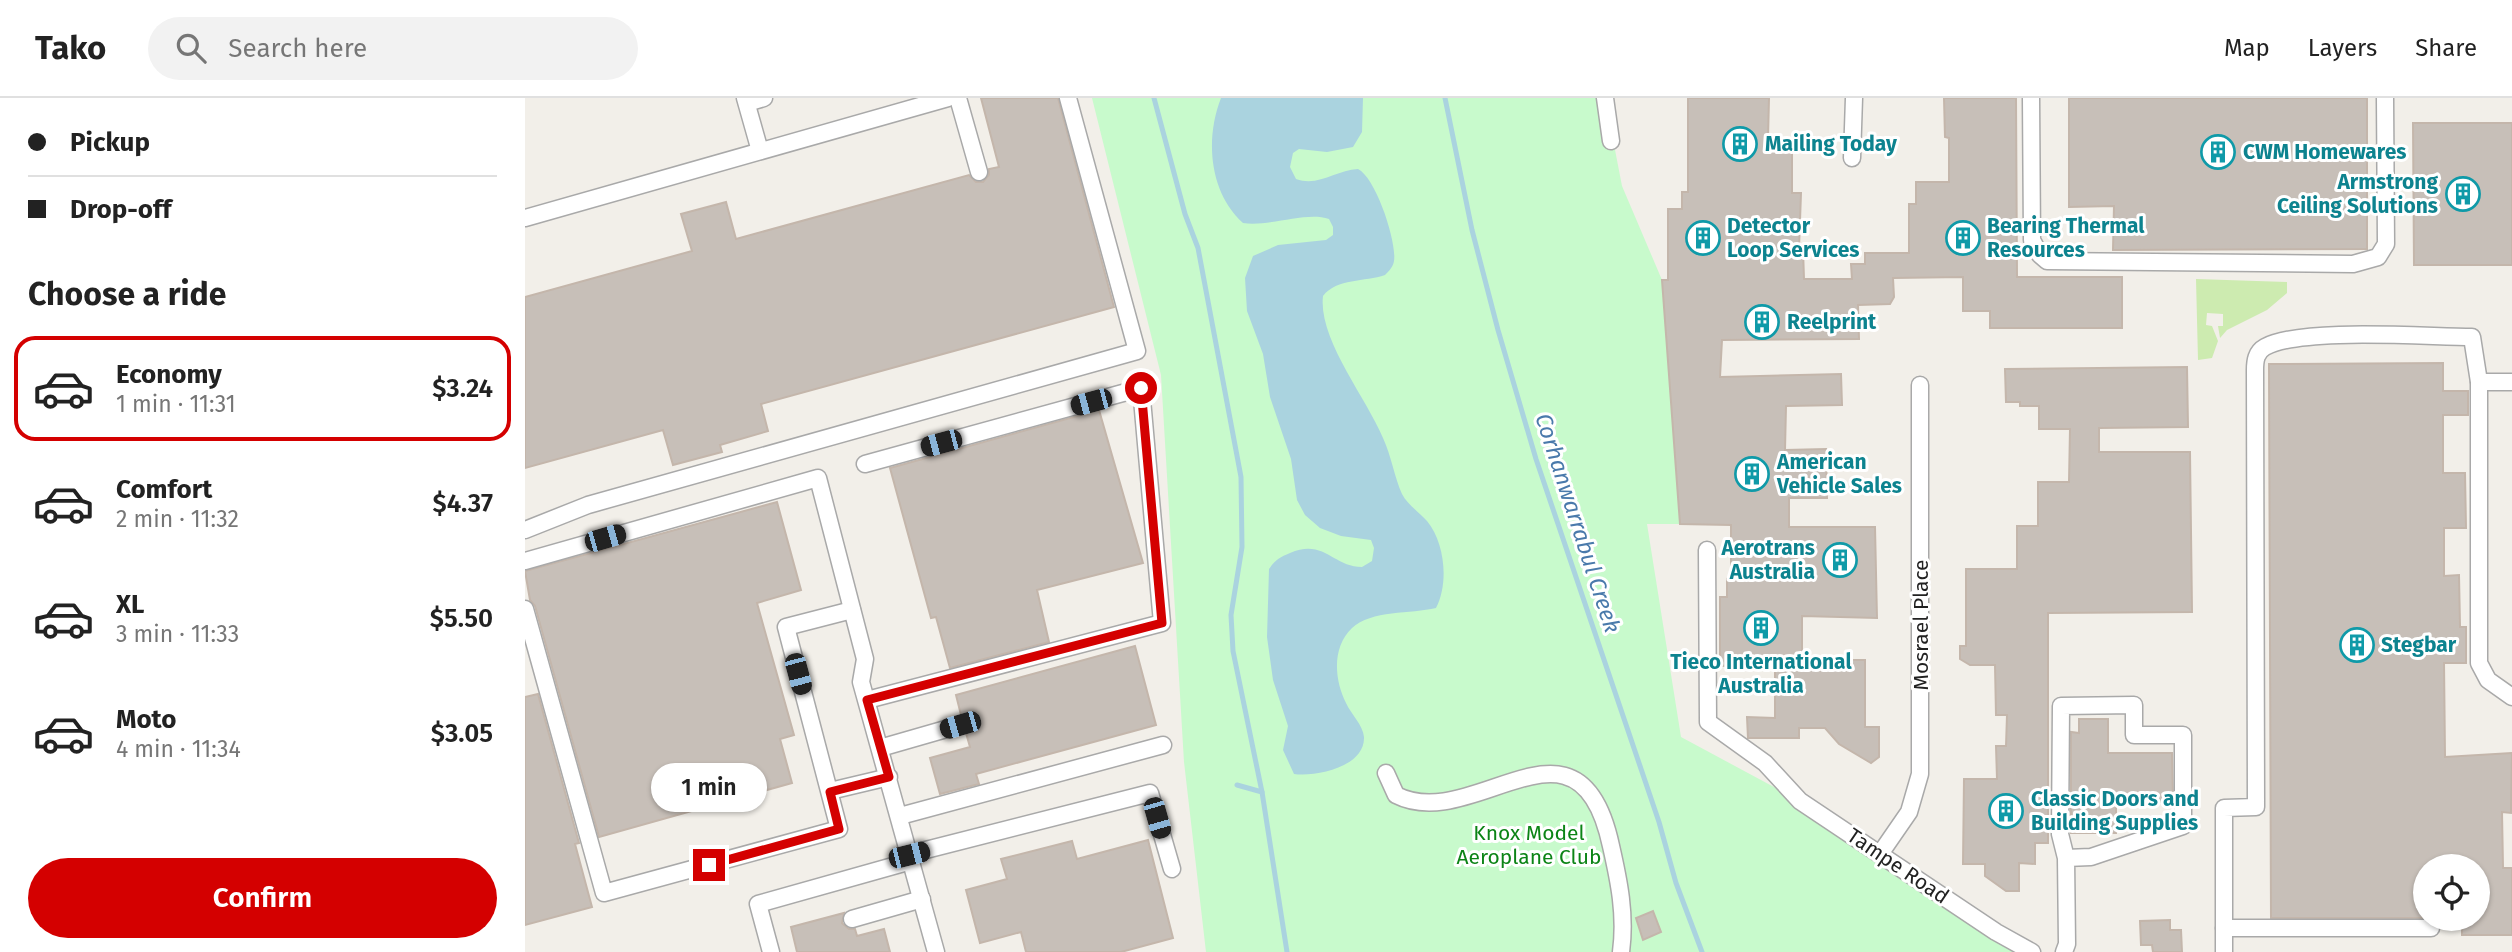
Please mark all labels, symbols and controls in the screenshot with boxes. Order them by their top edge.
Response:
search box [148,17,638,80]
text: Tako [35,28,106,68]
icon: search [172,29,210,67]
text: Search here [228,33,367,64]
text: Map [2224,34,2270,62]
text: Layers [2308,34,2377,62]
text: Share [2415,34,2477,62]
building icon: Mailing Today [1721,125,1759,163]
text: Pickup [70,127,150,158]
place label: Mailing Today [1765,131,1897,157]
building icon: CWM Homewares [2199,133,2237,171]
place label: CWM Homewares [2243,139,2406,165]
place label: Armstrong Ceiling Solutions [2277,169,2438,219]
building icon: Armstrong Ceiling Solutions [2444,175,2482,213]
text: Drop-off [70,194,172,225]
place label: Detector Loop Services [1727,213,1859,263]
place label: Bearing Thermal Resources [1987,213,2145,263]
building icon: Detector Loop Services [1684,219,1722,257]
building icon: Bearing Thermal Resources [1944,219,1982,257]
text: Choose a ride [28,275,226,313]
building icon: Reelprint [1743,303,1781,341]
place label: Reelprint [1787,309,1877,335]
icon: car [32,357,95,420]
text: Economy [116,359,222,390]
route start [1125,372,1157,404]
text: $3.24 [432,373,493,404]
car [1068,386,1115,418]
text: 1 min · 11:31 [116,390,236,418]
water label: Corhanwarrabul Creek [1529,410,1627,636]
car [918,427,965,459]
place label: American Vehicle Sales [1776,449,1902,499]
building icon: American Vehicle Sales [1733,455,1771,493]
icon: car [32,472,95,535]
text: Comfort [116,474,212,505]
text: $4.37 [432,488,493,519]
text: 2 min · 11:32 [116,505,239,533]
car [582,522,629,554]
place label: Aerotrans Australia [1720,535,1815,585]
building icon: Aerotrans Australia [1821,541,1859,579]
street label: Mosrael Place [1908,560,1934,690]
icon: car [32,587,95,650]
text: XL [116,589,144,620]
text: $5.50 [430,603,493,634]
building icon: Tieco International Australia [1742,609,1780,647]
text: 3 min · 11:33 [116,620,239,648]
building icon: Stegbar [2338,626,2376,664]
place label: Stegbar [2381,632,2457,658]
place label: Tieco International Australia [1670,649,1852,699]
car [783,651,814,697]
icon: car [32,702,95,765]
text: Moto [116,704,176,735]
car [937,709,984,741]
text: $3.05 [431,718,493,749]
text: 4 min · 11:34 [116,735,241,763]
callout: 1 min [651,764,767,812]
text: 1 min [681,773,737,801]
place label: Classic Doors and Building Supplies [2031,786,2199,836]
building icon: Classic Doors and Building Supplies [1987,792,2025,830]
car [1142,795,1173,841]
park label: Knox Model Aeroplane Club [1457,820,1601,870]
street label: Tampe Road [1842,822,1954,910]
car [887,840,932,870]
route end [693,849,725,881]
map controls [2413,854,2490,931]
button: locate [2413,854,2490,931]
button: Confirm [28,858,497,938]

